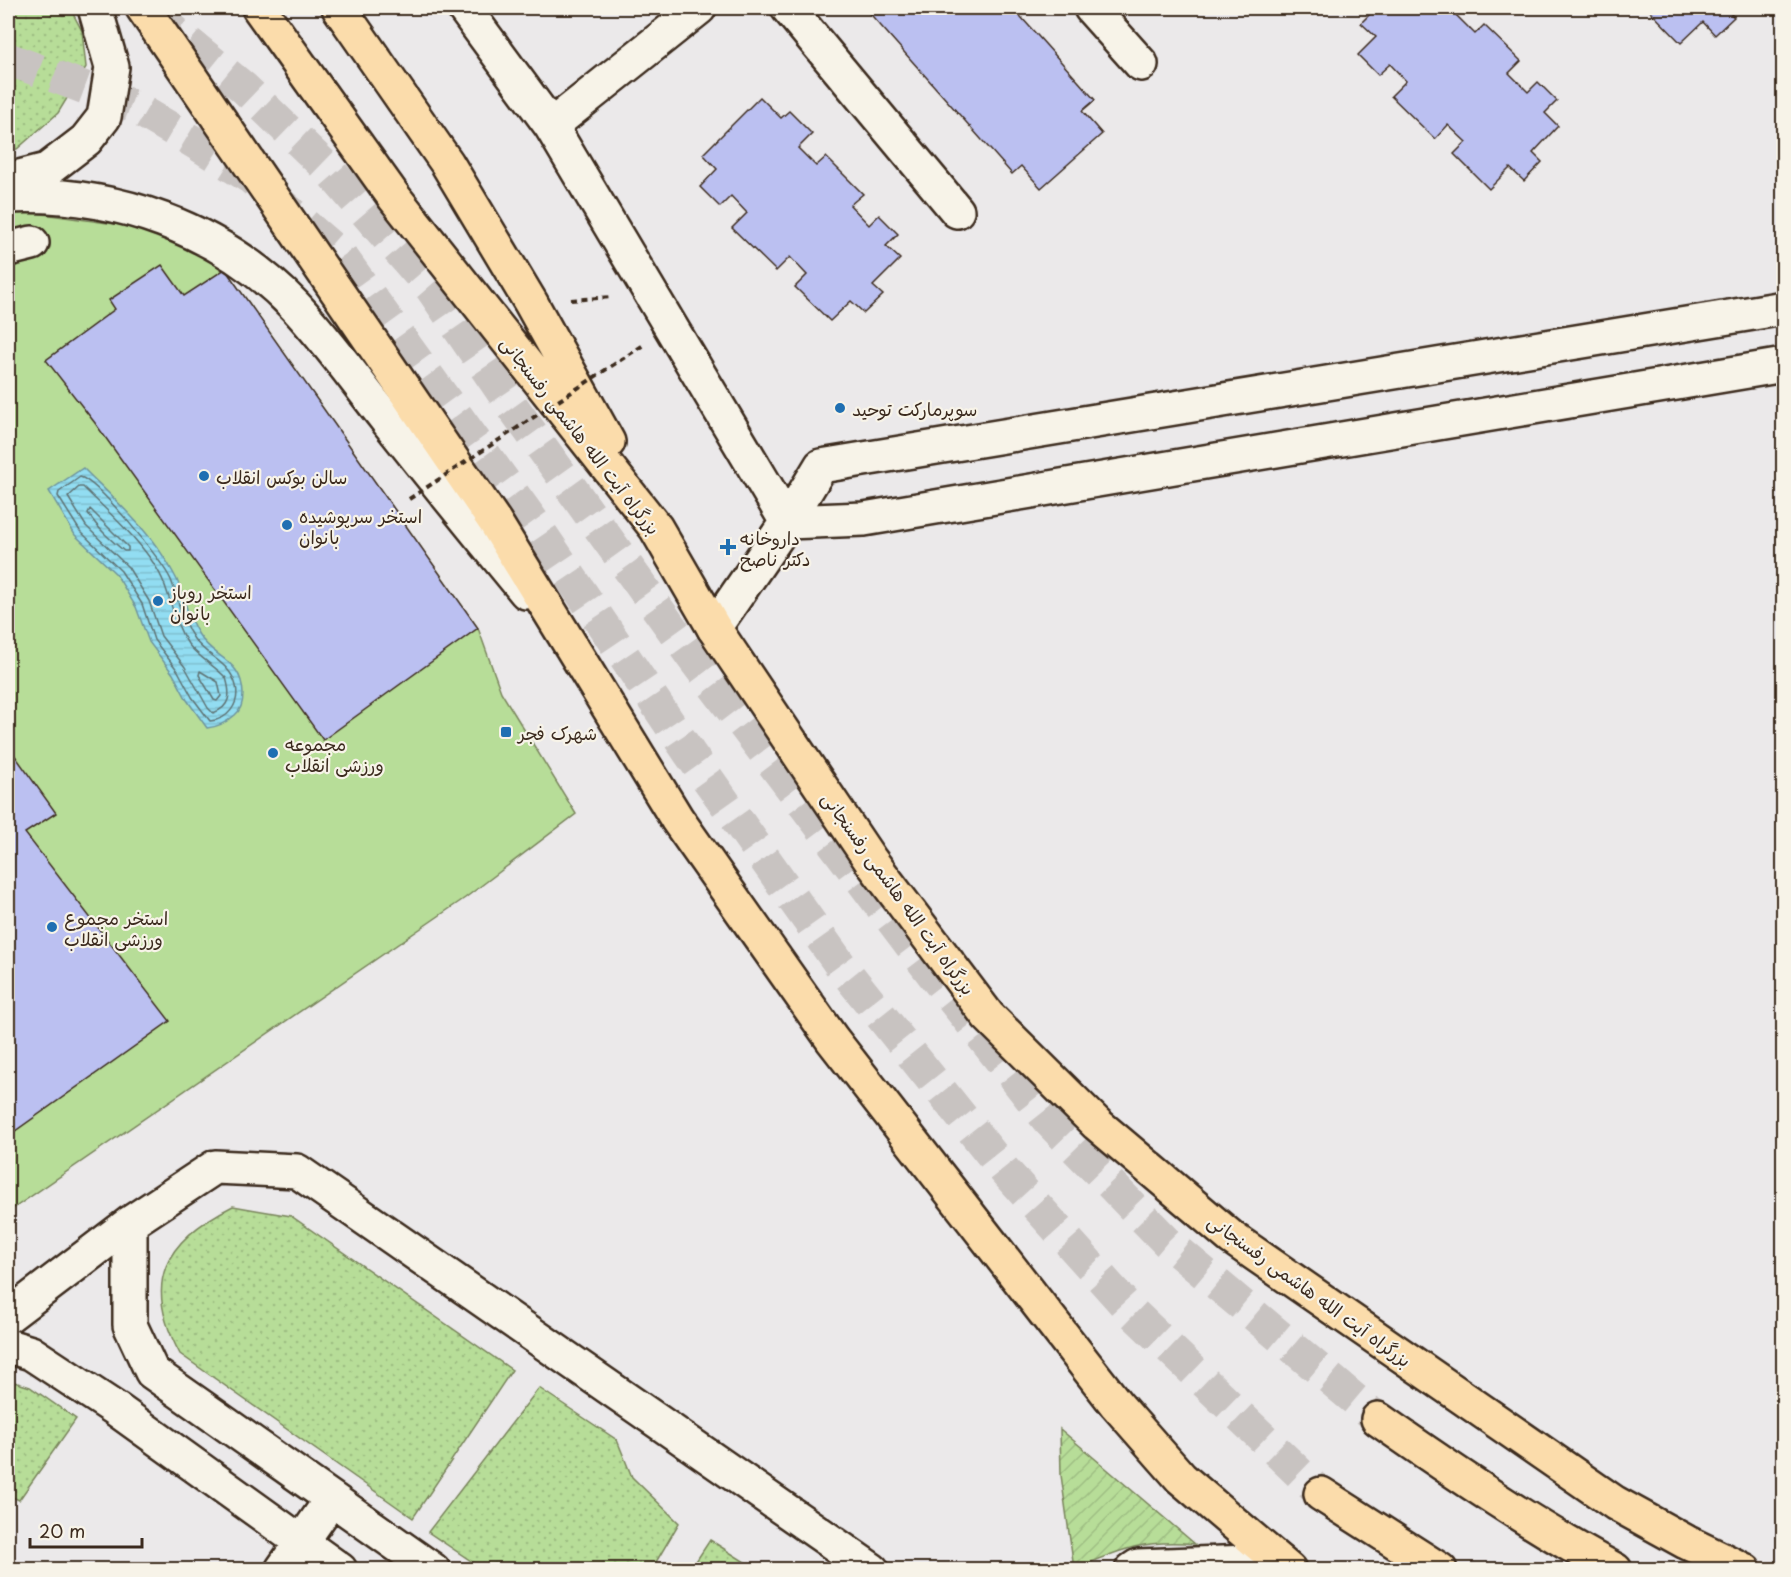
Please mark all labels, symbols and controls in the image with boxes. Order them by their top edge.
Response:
street label: بزرگراه آیت الله هاشمی رفسنجانی [495,330,667,540]
place label: سوپرمارکت توحید [852,395,978,422]
marker: سوپرمارکت توحید [833,401,847,415]
place label: سالن بوکس انقلاب [216,463,348,490]
marker: سالن بوکس انقلاب [197,469,211,483]
place label: استخر سرپوشیده بانوان [299,502,422,550]
marker: استخر سرپوشیده بانوان [280,518,294,532]
place label: داروخانه دکتر ناصح [740,524,810,572]
marker: داروخانه دکتر ناصح [721,540,735,554]
place label: استخر روباز بانوان [168,578,252,626]
marker: استخر روباز بانوان [151,594,165,608]
place label: شهرک فجر [516,719,597,746]
marker: شهرک فجر [499,725,513,739]
place label: مجموعه ورزشی انقلاب [285,730,384,778]
marker: مجموعه ورزشی انقلاب [266,746,280,760]
street label: بزرگراه آیت الله هاشمی رفسنجانی [816,786,982,1000]
place label: استخر مجموع ورزشی انقلاب [64,904,168,952]
marker: استخر مجموع ورزشی انقلاب [45,920,59,934]
street label: بزرگراه آیت الله هاشمی رفسنجانی [1203,1207,1417,1373]
scale bar [30,1511,142,1549]
text: 20 m [39,1517,85,1544]

